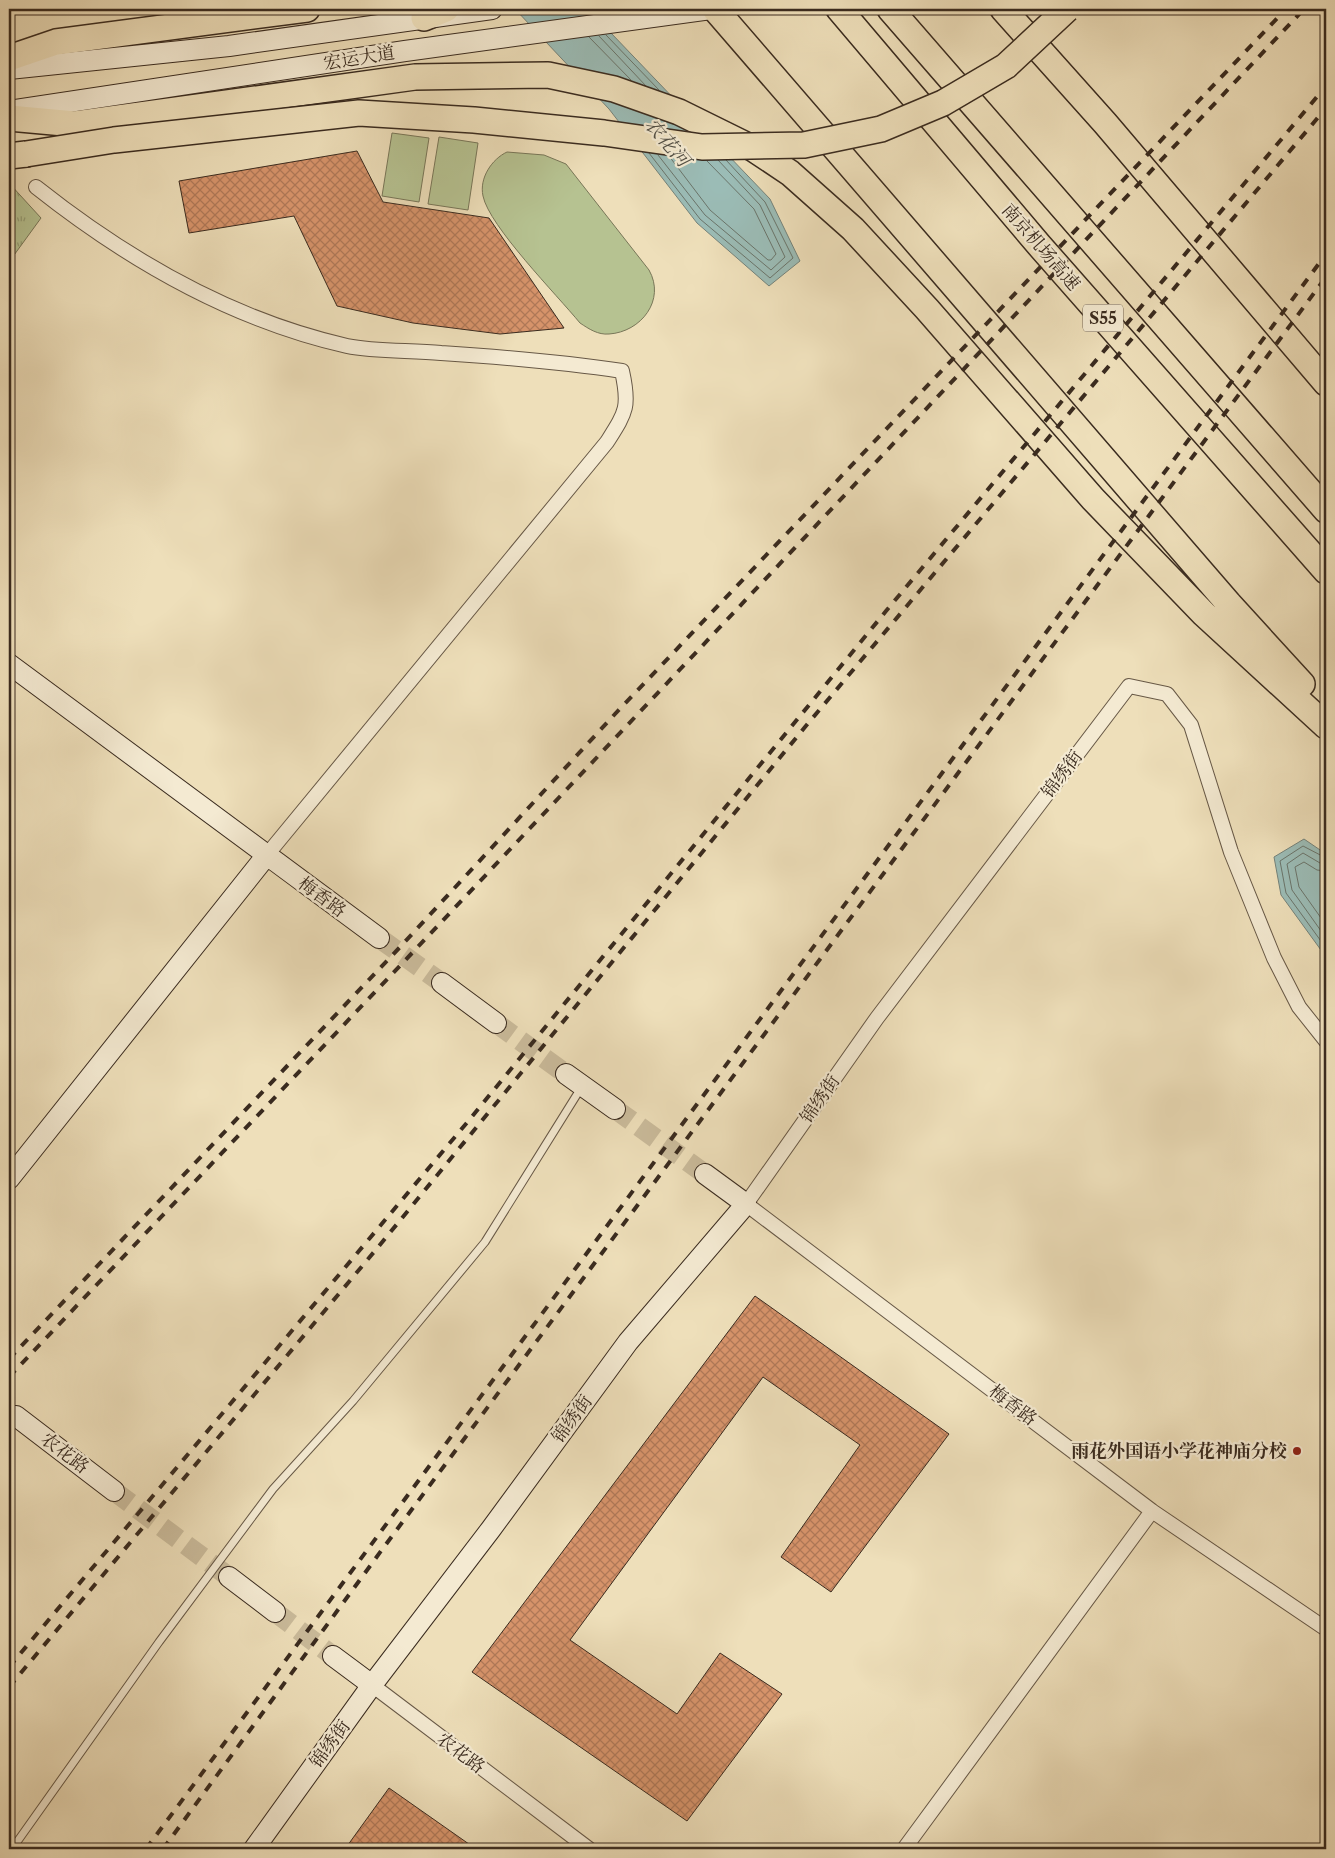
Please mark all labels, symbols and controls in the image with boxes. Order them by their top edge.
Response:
street label: 宏运大道 [322,42,396,74]
water label: 农花河 [640,113,697,174]
street label: 南京机场高速 [997,199,1085,295]
road number: S55 [1083,304,1123,332]
street label: 锦绣街 [1037,746,1087,802]
street label: 梅香路 [294,872,350,922]
street label: 锦绣街 [796,1071,844,1127]
street label: 梅香路 [985,1380,1041,1430]
street label: 锦绣街 [547,1391,597,1447]
street label: 农花路 [37,1428,93,1478]
place label: 雨花外国语小学花神庙分校 [1071,1440,1287,1462]
marker: 雨花外国语小学花神庙分校 [1291,1445,1303,1457]
street label: 锦绣街 [305,1716,355,1772]
street label: 农花路 [433,1728,489,1778]

